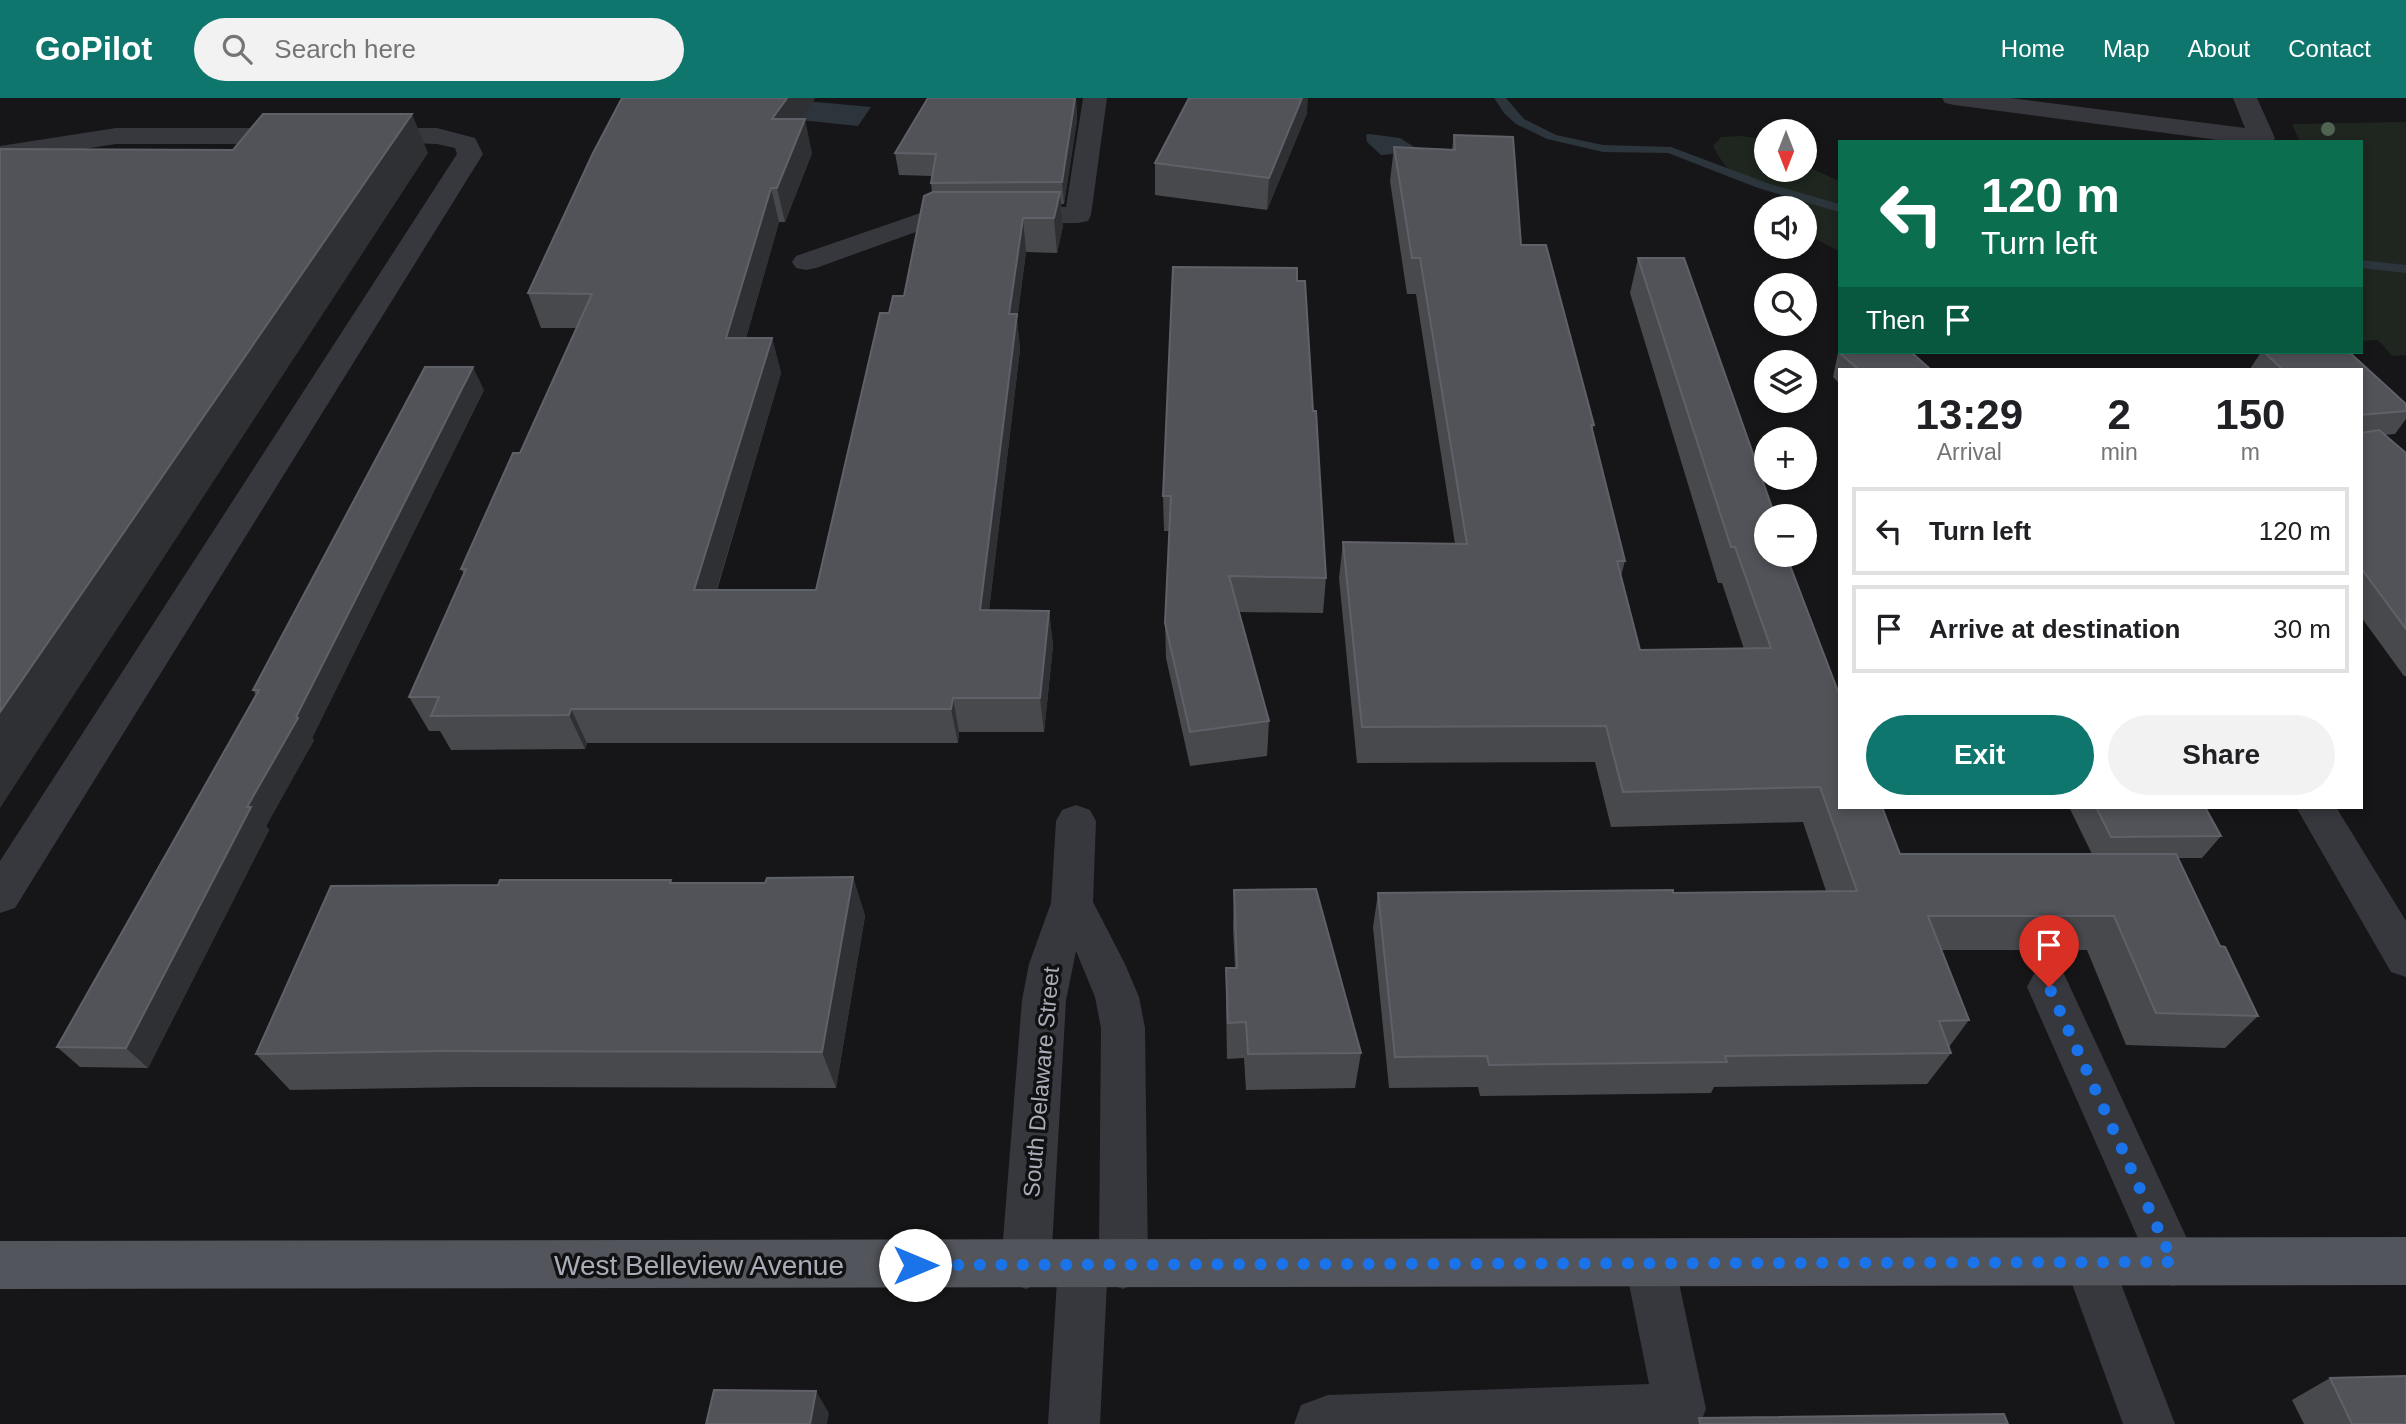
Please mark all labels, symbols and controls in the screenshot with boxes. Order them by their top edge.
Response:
search box [194,18,684,81]
text: GoPilot [35,30,152,67]
icon: search [218,30,256,68]
text: Search here [274,34,416,64]
text: Home [2001,35,2065,62]
text: Map [2103,35,2150,62]
text: About [2188,35,2250,62]
text: Contact [2288,35,2371,62]
north arrow [1754,119,1816,182]
map controls [1754,119,1817,567]
icon: left [1866,168,1957,259]
text: 120 m [1981,168,2120,222]
button: sound [1754,196,1817,259]
text: Turn left [1981,225,2097,261]
button: search [1754,273,1817,336]
icon: arrive [1939,301,1977,339]
text: Then [1866,305,1925,335]
button: layers [1754,350,1817,413]
text: 13:29 [1916,391,2023,438]
text: 2 [2107,391,2131,438]
text: 150 [2215,391,2285,438]
button: + [1754,427,1817,490]
text: Arrival [1937,439,2002,465]
text: min [2101,439,2138,465]
text: m [2241,439,2260,465]
button: − [1754,504,1817,567]
icon: left [1870,512,1908,550]
text: Turn left [1929,516,2031,546]
text: 120 m [2259,516,2331,546]
icon: arrive [1870,610,1908,648]
text: Arrive at destination [1929,614,2180,644]
text: 30 m [2273,614,2331,644]
button: Exit [1866,715,2094,795]
button: Share [2108,715,2335,795]
pin [2019,915,2079,987]
icon: arrive [2030,926,2068,964]
street label: South Delaware Street [1018,965,1064,1198]
position arrow [878,1228,952,1302]
street label: West Belleview Avenue [554,1250,844,1281]

